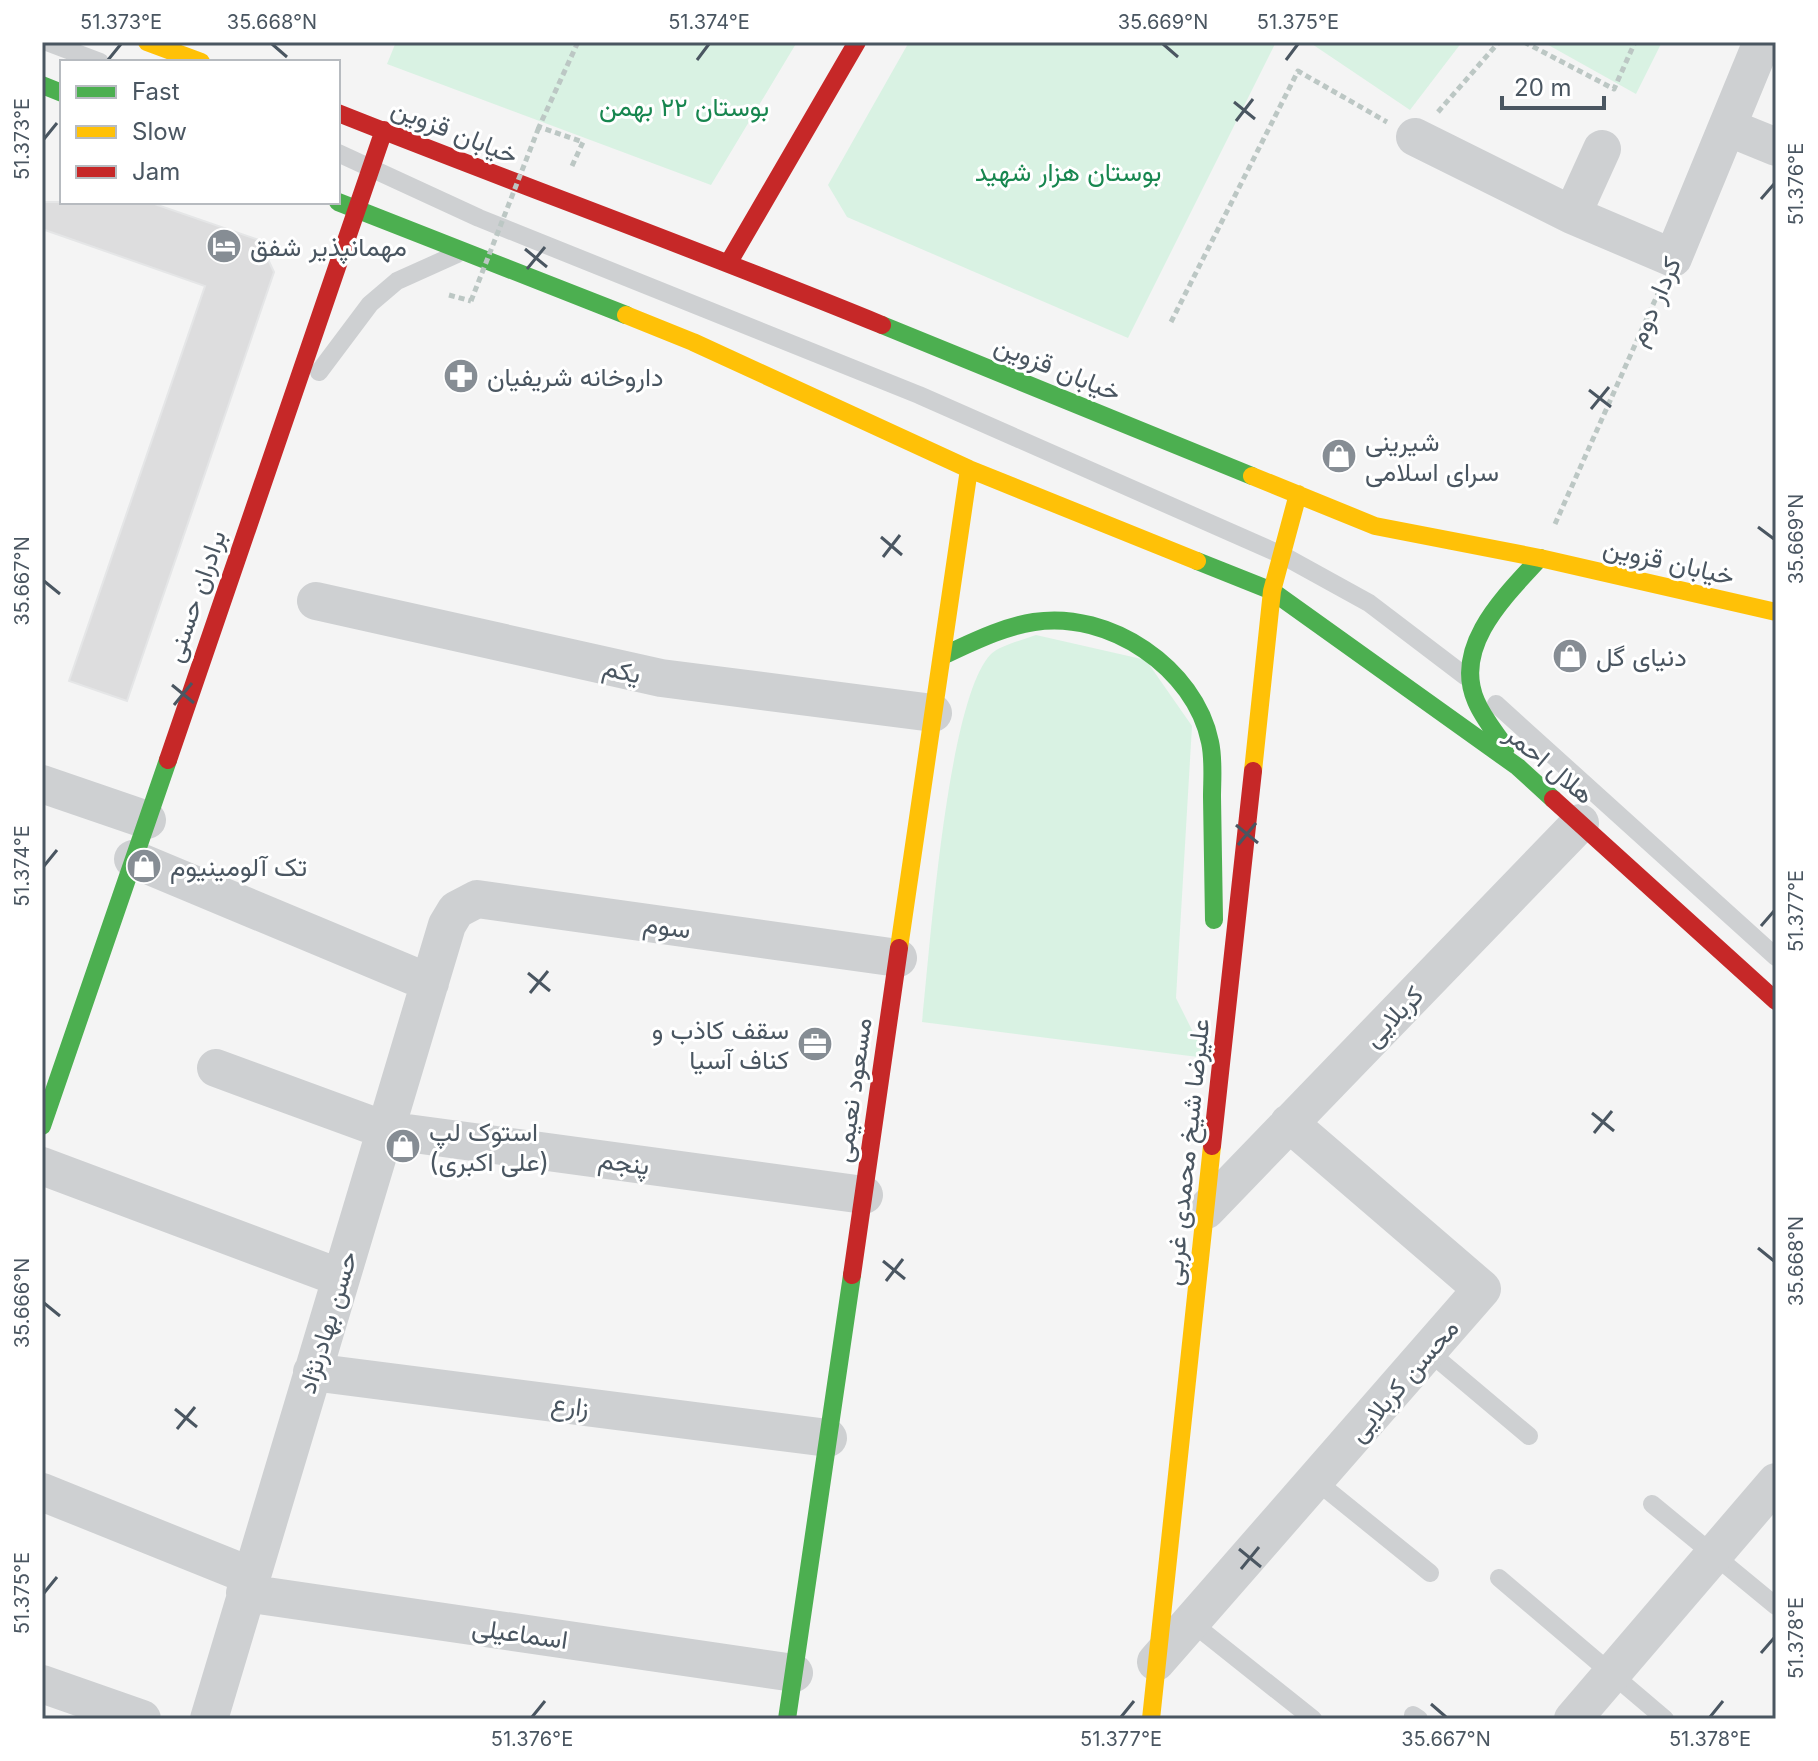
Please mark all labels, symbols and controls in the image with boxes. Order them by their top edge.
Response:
text: 51.373°E [80,10,162,34]
text: 35.668°N [227,10,317,34]
text: 51.374°E [668,10,750,34]
text: 35.669°N [1118,10,1208,34]
text: 51.375°E [1257,10,1339,34]
legend [60,60,340,204]
scale bar [1502,60,1604,110]
text: 20 m [1514,73,1572,102]
text: Fast [132,77,180,106]
park label: بوستان ۲۲ بهمن [599,91,769,123]
street label: خیابان قزوین [387,92,523,171]
text: 51.373°E [10,98,34,180]
text: Slow [132,117,187,146]
text: 51.376°E [1784,143,1808,225]
park label: بوستان هزار شهید [975,156,1161,188]
text: Jam [132,157,180,186]
hotel icon: مهمانپذیر شفق [205,227,243,265]
place label: مهمانپذیر شفق [250,231,407,265]
street label: کردار دوم [1621,252,1689,351]
street label: خیابان قزوین [990,329,1126,408]
pharmacy icon: داروخانه شریفیان [442,357,480,395]
place label: داروخانه شریفیان [487,361,663,393]
place label: شیرینی سرای اسلامی [1365,426,1499,488]
shop icon: شیرینی سرای اسلامی [1320,437,1358,475]
text: 35.669°N [1784,494,1808,584]
street label: برادران حسنی [158,526,233,666]
street label: خیابان قزوین [1600,531,1738,592]
text: 35.667°N [10,536,34,626]
shop icon: دنیای گل [1551,637,1589,675]
place label: دنیای گل [1596,641,1687,673]
street label: یکم [600,651,644,691]
street label: هلال احمر [1498,717,1601,811]
text: 51.374°E [10,825,34,907]
shop icon: تک آلومینیوم [125,847,163,885]
place label: تک آلومینیوم [170,851,307,884]
text: 51.377°E [1784,870,1808,952]
street label: سوم [641,907,693,947]
street label: کربلایی [1357,979,1430,1054]
place label: سقف کاذب و کناف آسیا [652,1014,789,1075]
street label: مسعود نعیمی [826,1016,878,1165]
street label: علیرضا شیخ محمدی غربی [1157,1017,1218,1287]
office icon: سقف کاذب و کناف آسیا [796,1025,834,1063]
place label: استوک لپ (علی اکبری) [429,1116,549,1178]
shop icon: استوک لپ (علی اکبری) [384,1127,422,1165]
street label: پنجم [596,1143,651,1184]
text: 35.668°N [1784,1216,1808,1306]
street label: حسن بهادرنژاد [291,1247,364,1397]
text: 35.666°N [10,1258,34,1348]
street label: محسن کربلایی [1341,1312,1465,1448]
street label: زارع [549,1387,591,1426]
text: 51.375°E [10,1552,34,1634]
text: 51.378°E [1784,1597,1808,1679]
street label: اسماعیلی [470,1611,570,1656]
text: 51.376°E [491,1727,573,1751]
text: 51.377°E [1080,1727,1162,1751]
text: 35.667°N [1401,1727,1491,1751]
text: 51.378°E [1669,1727,1751,1751]

